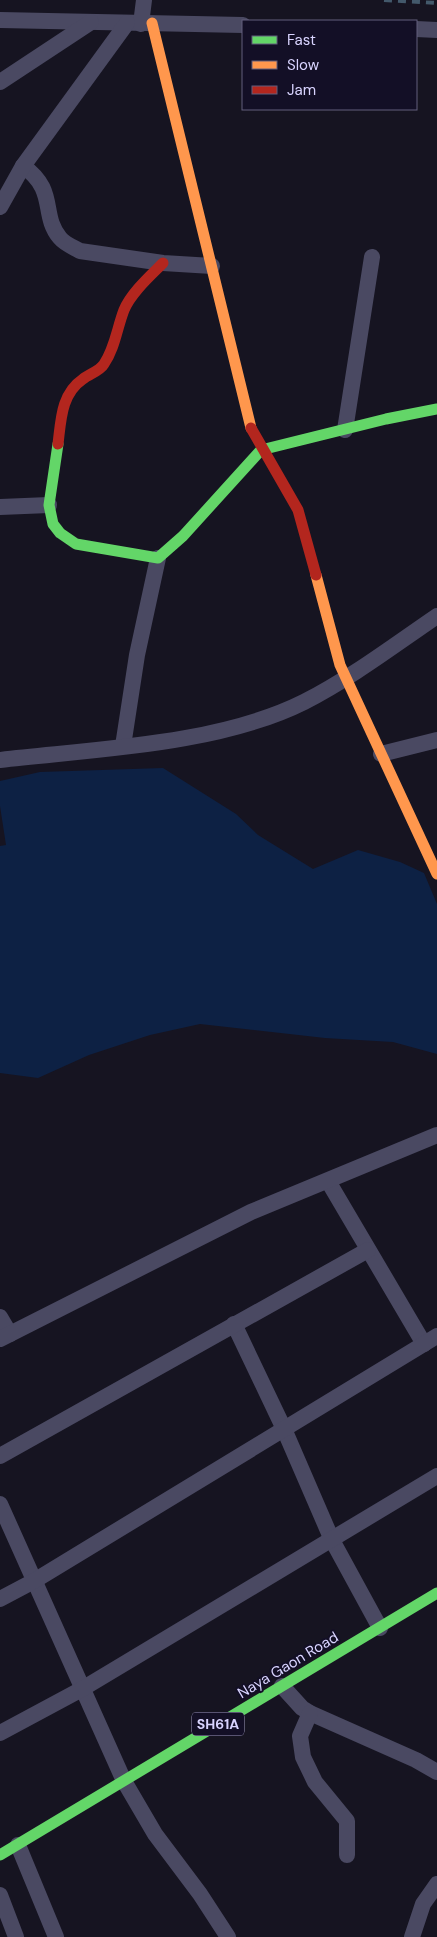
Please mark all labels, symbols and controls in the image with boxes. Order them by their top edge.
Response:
legend [242,20,417,110]
text: Fast [287,30,316,50]
text: Slow [287,55,320,75]
text: Jam [287,80,316,100]
street label: Naya Gaon Road [234,1627,342,1703]
road number: SH61A [192,1712,244,1736]

